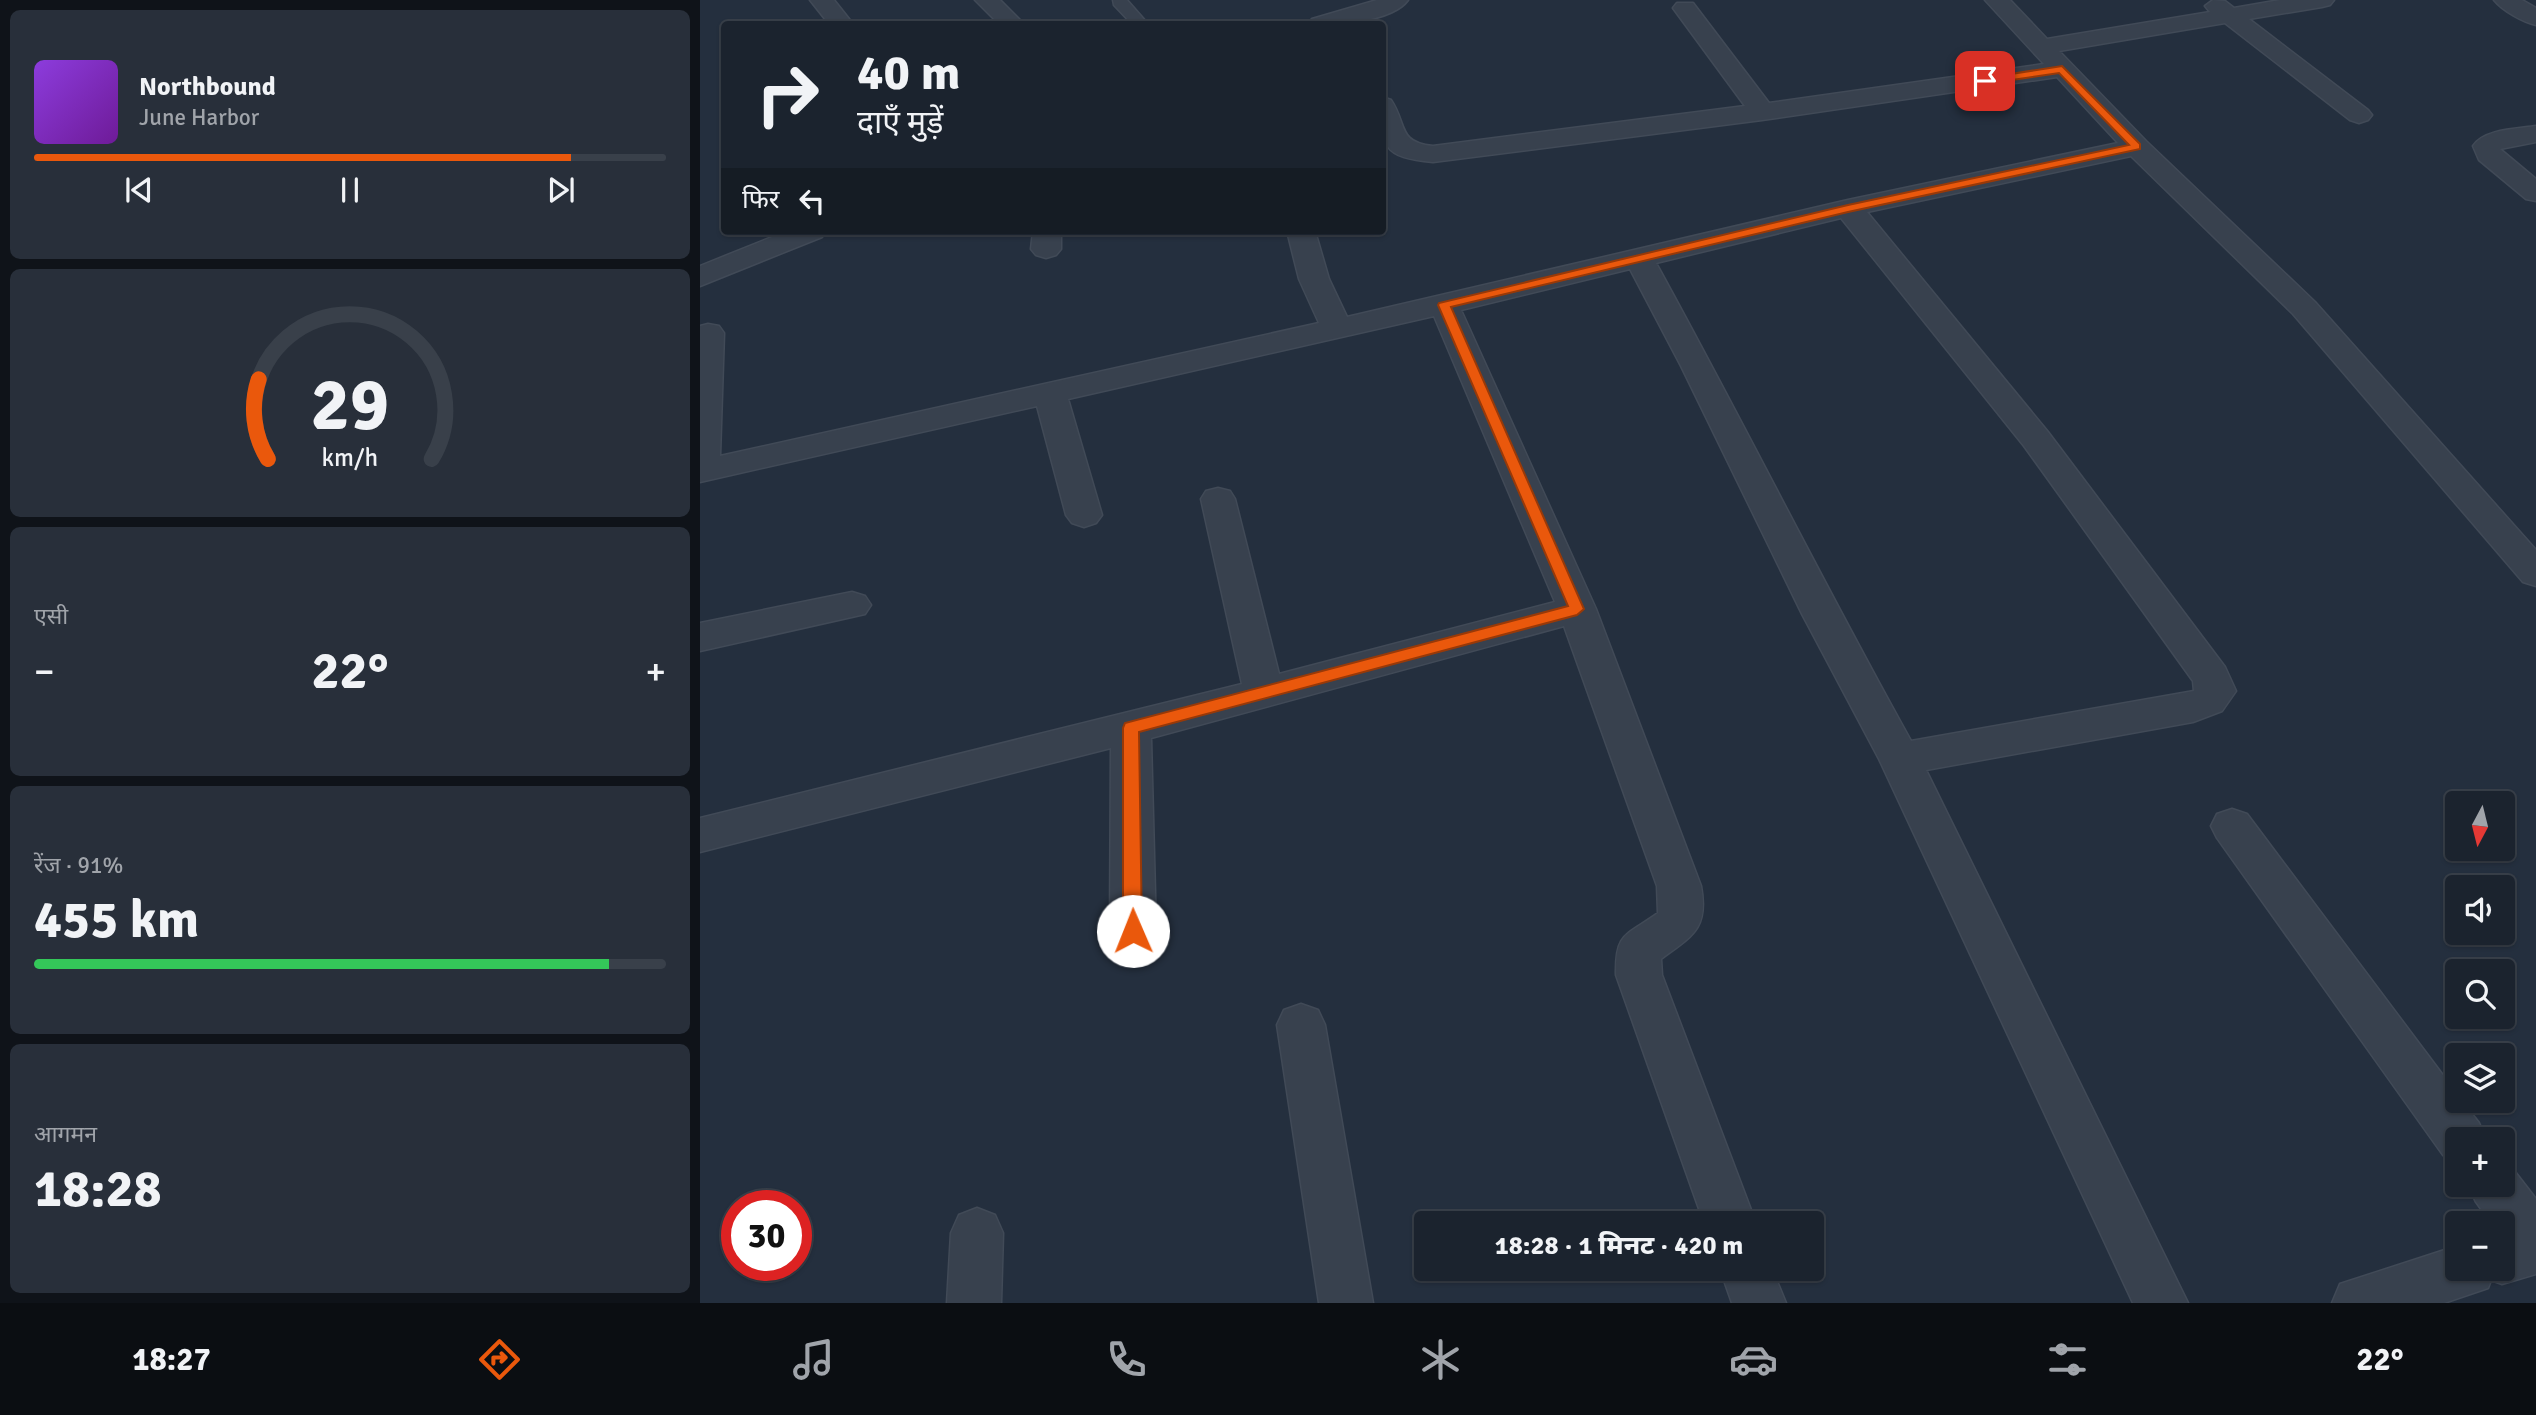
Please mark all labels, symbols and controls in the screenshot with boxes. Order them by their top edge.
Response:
text: 40 m [857,43,960,103]
icon: right [742,49,833,140]
pin [1955,51,2015,111]
icon: arrive [1966,62,2004,100]
text: Northbound [139,71,276,103]
text: June Harbor [139,103,259,132]
text: दाएँ मुड़ें [857,103,943,142]
icon: previous [120,171,158,209]
icon: pause [331,171,369,209]
icon: next [542,171,580,209]
icon: left [793,182,831,220]
text: फिर [742,184,779,216]
text: 29 [311,361,389,450]
text: km/h [322,442,378,473]
text: एसी [34,602,68,631]
text: 22° [312,639,388,703]
text: − [34,648,55,695]
text: + [645,648,666,695]
north arrow [2445,791,2515,861]
map controls [2445,791,2515,1281]
text: रेंज · 91% [34,851,123,880]
button: sound [2445,875,2515,945]
text: 455 km [34,888,199,952]
position arrow [1096,894,1170,968]
button: search [2445,959,2515,1029]
button: layers [2445,1043,2515,1113]
text: आगमन [34,1120,97,1149]
button: + [2445,1127,2515,1197]
text: 18:28 [34,1157,162,1221]
speed limit sign: 30 [721,1190,812,1281]
button: − [2445,1211,2515,1281]
text: 18:28 · 1 मिनट · 420 m [1495,1230,1743,1262]
icon: directions [475,1335,524,1384]
icon: music [789,1335,838,1384]
icon: phone [1102,1335,1151,1384]
icon: climate [1416,1335,1465,1384]
icon: car [1729,1335,1778,1384]
icon: filters [2043,1335,2092,1384]
text: 18:27 [132,1340,211,1379]
text: 22° [2356,1340,2404,1379]

